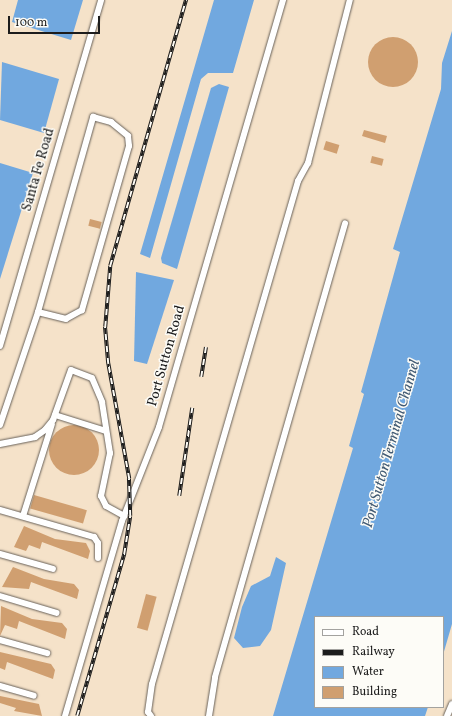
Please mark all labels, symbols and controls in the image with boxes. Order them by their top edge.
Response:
scale bar [10,8,102,34]
text: 100 m [15,15,47,31]
street label: Santa Fe Road [19,126,59,214]
street label: Port Sutton Road [145,304,189,408]
water label: Port Sutton Terminal Channel [359,358,425,530]
legend [314,616,444,708]
text: Road [352,624,379,640]
text: Railway [352,644,395,660]
text: Water [352,664,384,680]
text: Building [352,684,397,700]

